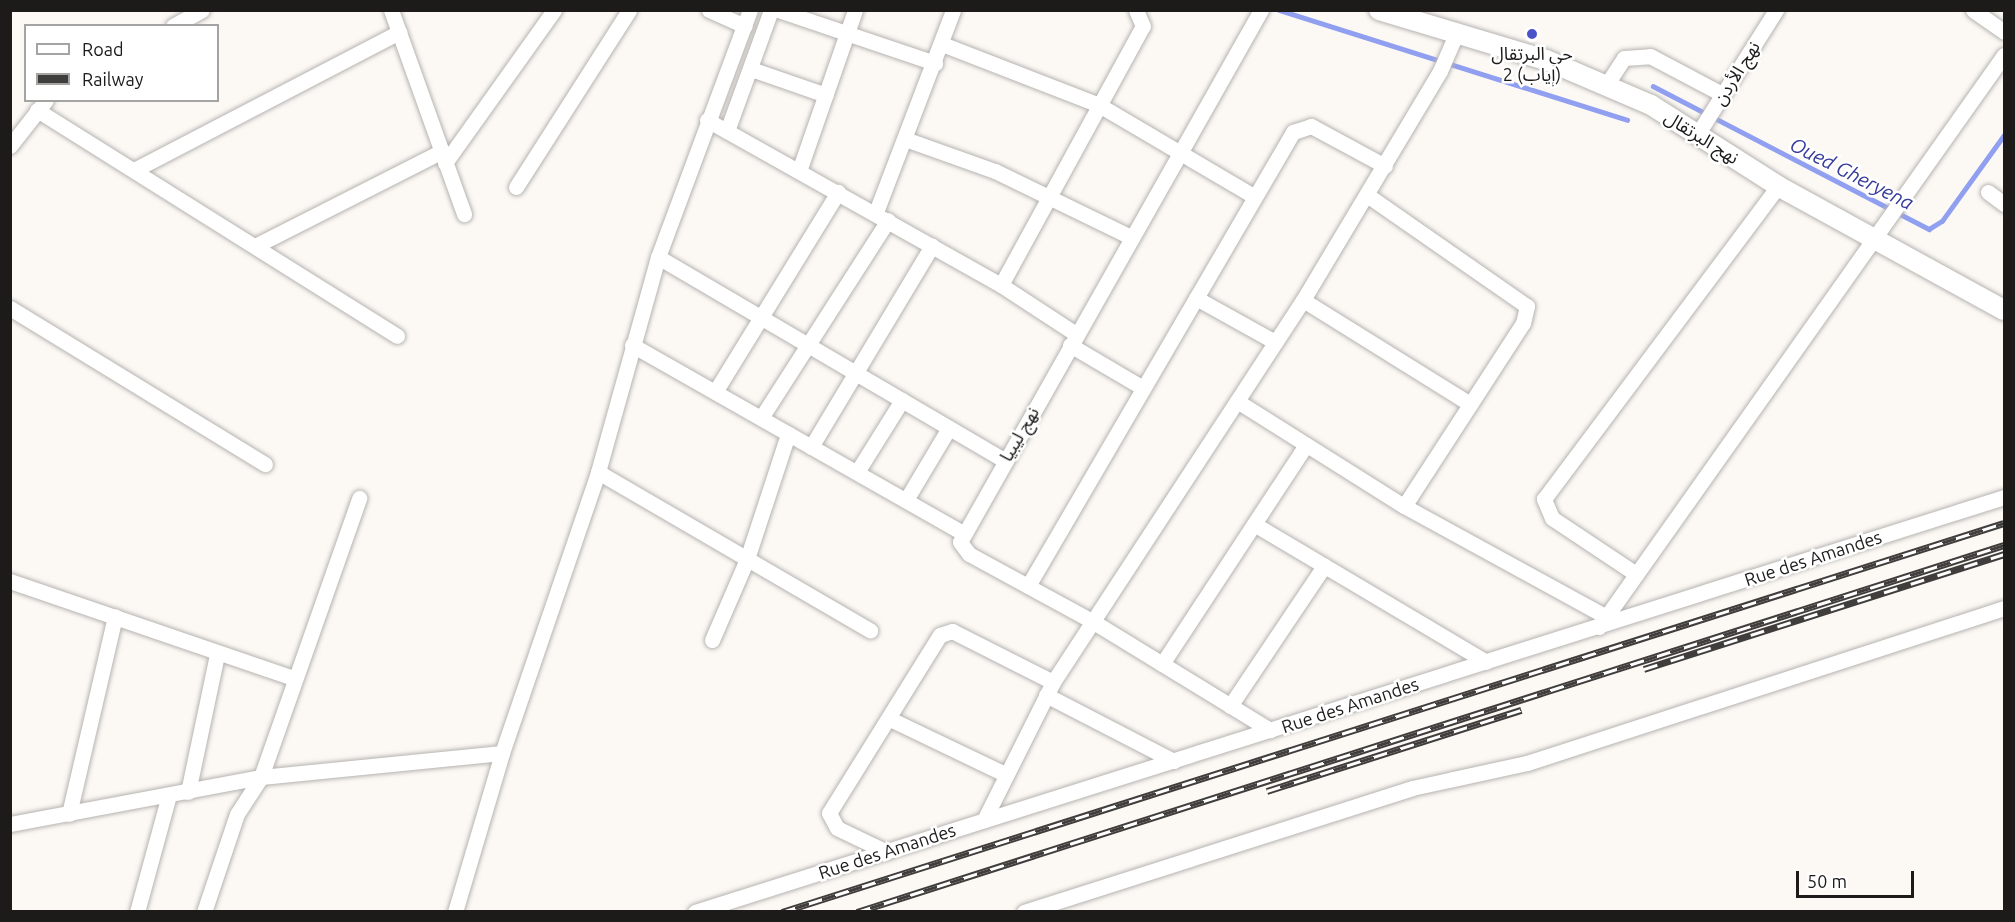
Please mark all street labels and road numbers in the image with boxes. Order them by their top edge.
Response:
street label: نهج الأردن [1708,37,1764,109]
street label: نهج البرتقال [1661,106,1743,168]
street label: نهج ليبيا [995,403,1043,465]
street label: Rue des Amandes [1742,526,1884,590]
street label: Rue des Amandes [1279,673,1421,737]
street label: Rue des Amandes [816,819,958,883]

